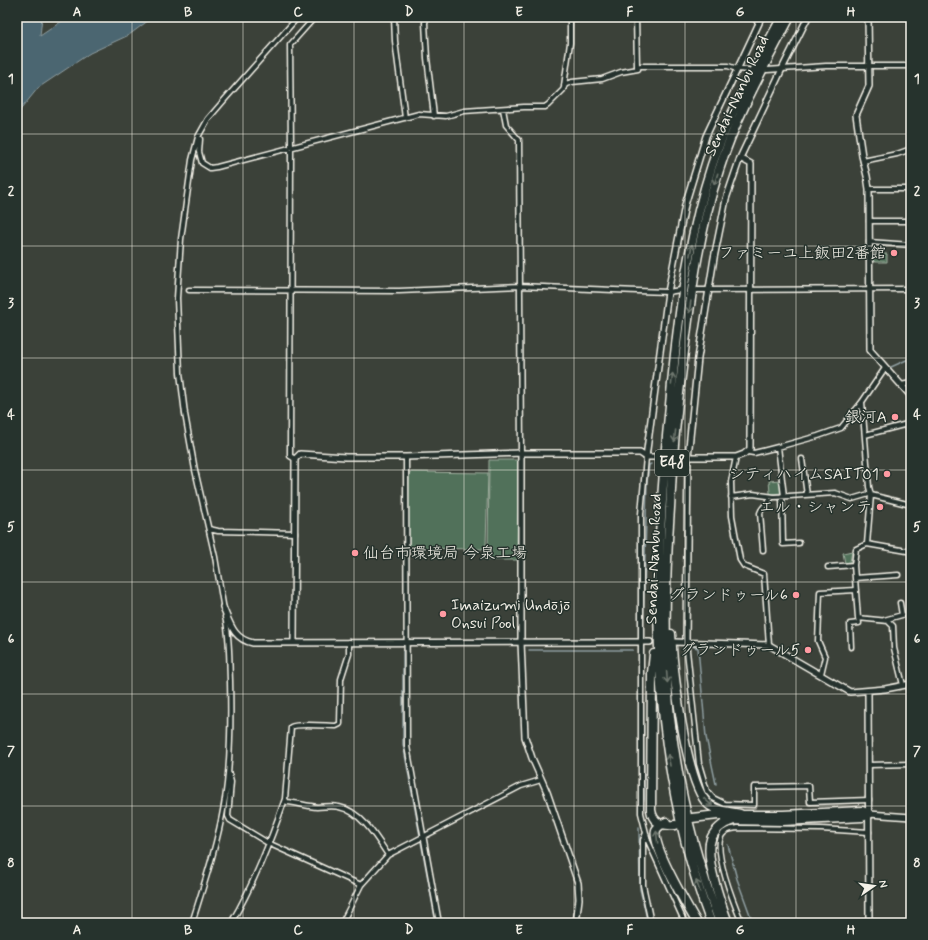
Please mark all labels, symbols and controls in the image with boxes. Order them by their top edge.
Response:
text: A [73,4,81,21]
text: B [184,4,193,21]
text: C [293,4,303,21]
text: D [405,4,414,21]
text: E [515,4,523,21]
text: F [627,4,634,21]
text: G [736,4,745,21]
text: H [847,4,856,21]
street label: Sendai-Nanbu Road [700,32,774,160]
text: 1 [8,71,14,88]
text: 1 [914,71,920,88]
one-way arrow [712,173,719,186]
text: 2 [8,183,15,200]
text: 2 [914,183,921,200]
place label: ファミーユ上飯田2番館 [718,243,886,264]
one-way arrow [687,244,695,257]
marker: ファミーユ上飯田2番館 [889,248,899,258]
text: 3 [8,295,14,312]
text: 3 [914,295,920,312]
one-way arrow [686,300,694,313]
one-way arrow [668,373,676,386]
text: 4 [7,407,15,424]
place label: 銀河A [845,407,887,428]
text: 4 [913,407,921,424]
marker: 銀河A [890,412,900,422]
one-way arrow [671,429,678,442]
road number: E48 [655,450,689,476]
place label: シティハイムSAITO1 [729,464,879,485]
marker: シティハイムSAITO1 [882,469,892,479]
street label: Sendai-Nanbu Road [641,493,667,625]
place label: エル・シャンテ [759,497,872,518]
marker: エル・シャンテ [875,502,885,512]
text: 5 [7,519,15,536]
text: 5 [913,519,921,536]
place label: 仙台市環境局 今泉工場 [363,543,527,564]
marker: 仙台市環境局 今泉工場 [350,548,360,558]
place label: グランドゥール6 [669,585,788,606]
marker: グランドゥール6 [791,590,801,600]
place label: Imaizumi Undōjō Onsui Pool [451,595,570,634]
marker: Imaizumi Undōjō Onsui Pool [438,609,448,619]
text: 6 [8,631,15,648]
text: 6 [914,631,921,648]
place label: グランドゥール5 [679,640,800,661]
marker: グランドゥール5 [803,645,813,655]
one-way arrow [664,670,671,683]
text: 7 [7,743,15,760]
text: 7 [913,743,921,760]
one-way arrow [665,754,673,767]
one-way arrow [702,798,713,807]
one-way arrow [653,831,661,844]
text: 8 [7,855,15,872]
text: 8 [913,855,921,872]
north arrow [854,866,894,906]
text: N [875,879,890,889]
one-way arrow [693,881,701,893]
text: A [73,922,81,939]
text: B [184,922,193,939]
text: C [293,922,303,939]
text: D [405,922,414,939]
text: E [515,922,523,939]
text: F [627,922,634,939]
text: G [736,922,745,939]
text: H [847,922,856,939]

